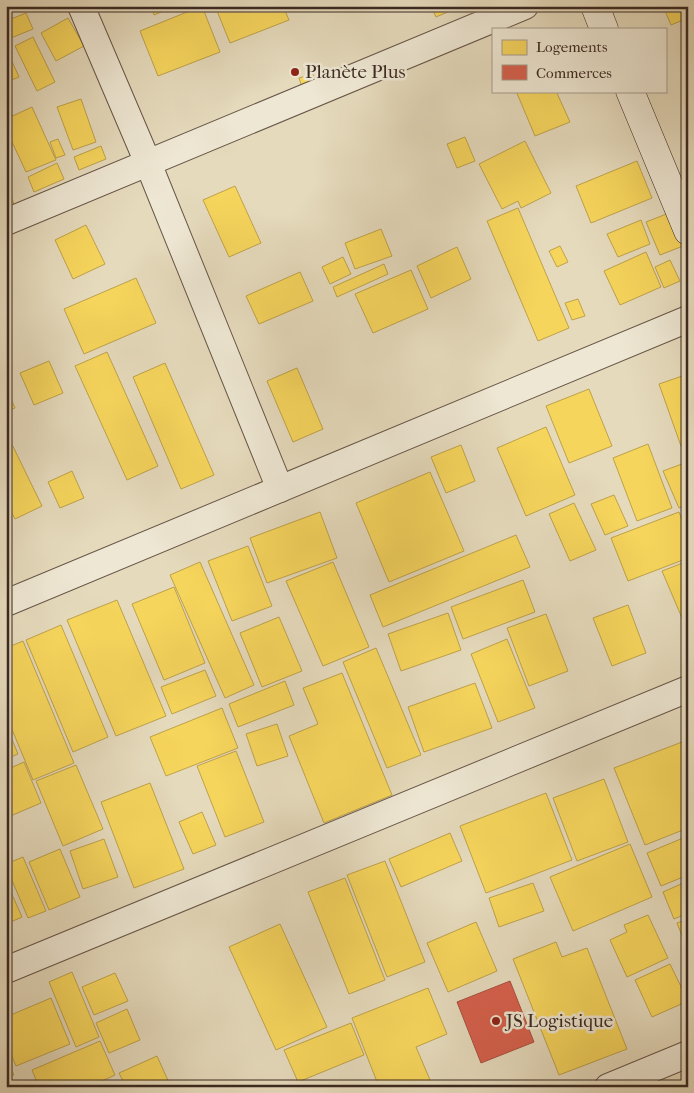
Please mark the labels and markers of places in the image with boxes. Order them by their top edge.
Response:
place label: Planète Plus [305,61,405,83]
marker: Planète Plus [289,66,301,78]
place label: JS Logistique [504,1010,613,1032]
marker: JS Logistique [490,1015,502,1027]

